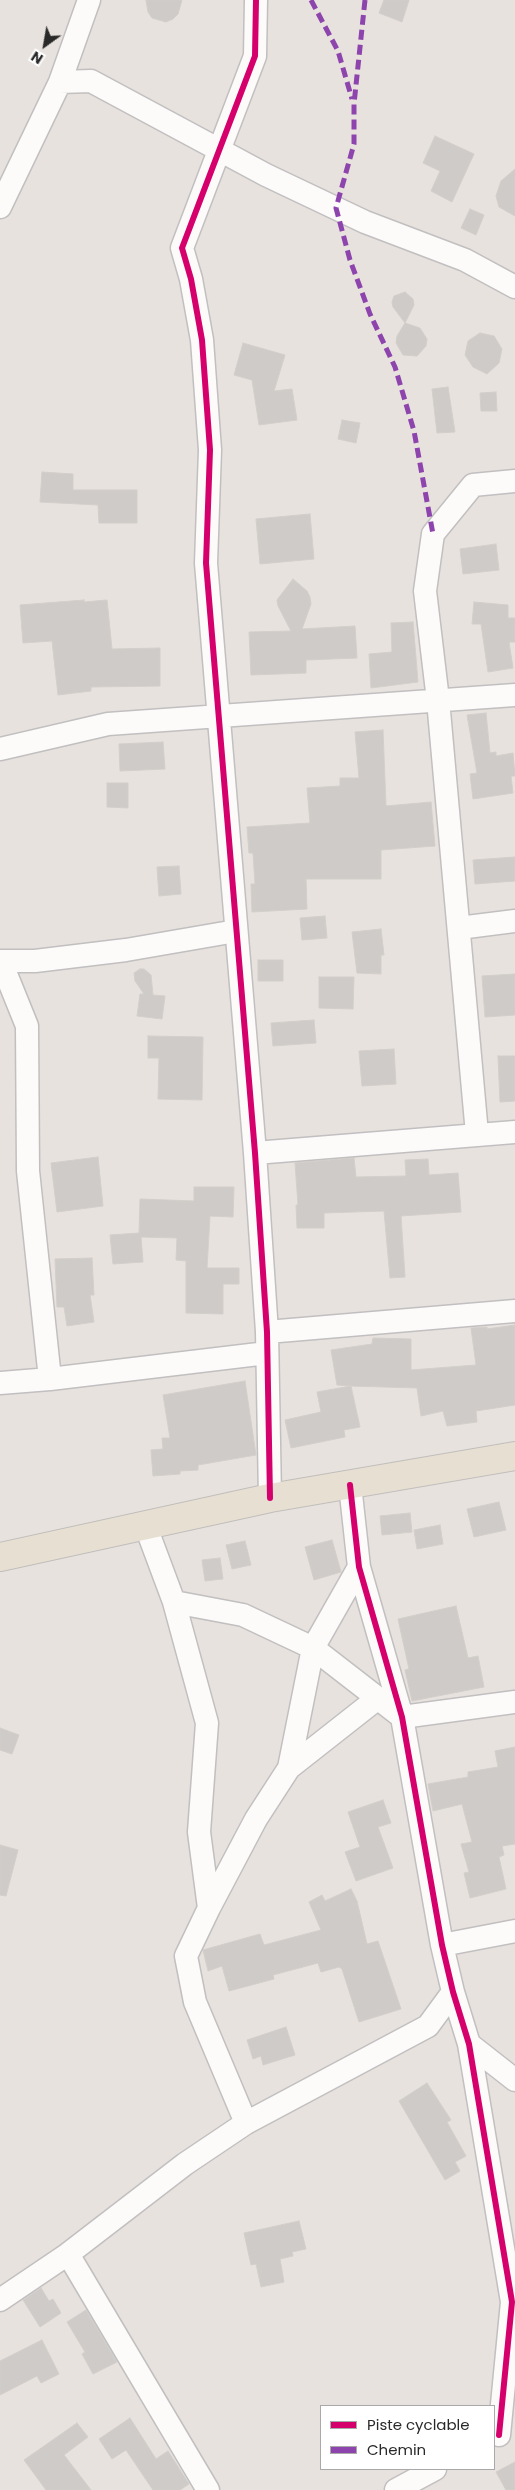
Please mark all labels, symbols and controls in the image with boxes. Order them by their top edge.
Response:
north arrow [20,20,70,70]
text: N [27,46,47,69]
legend [320,2405,495,2470]
text: Piste cyclable [367,2414,470,2435]
text: Chemin [367,2439,426,2460]

